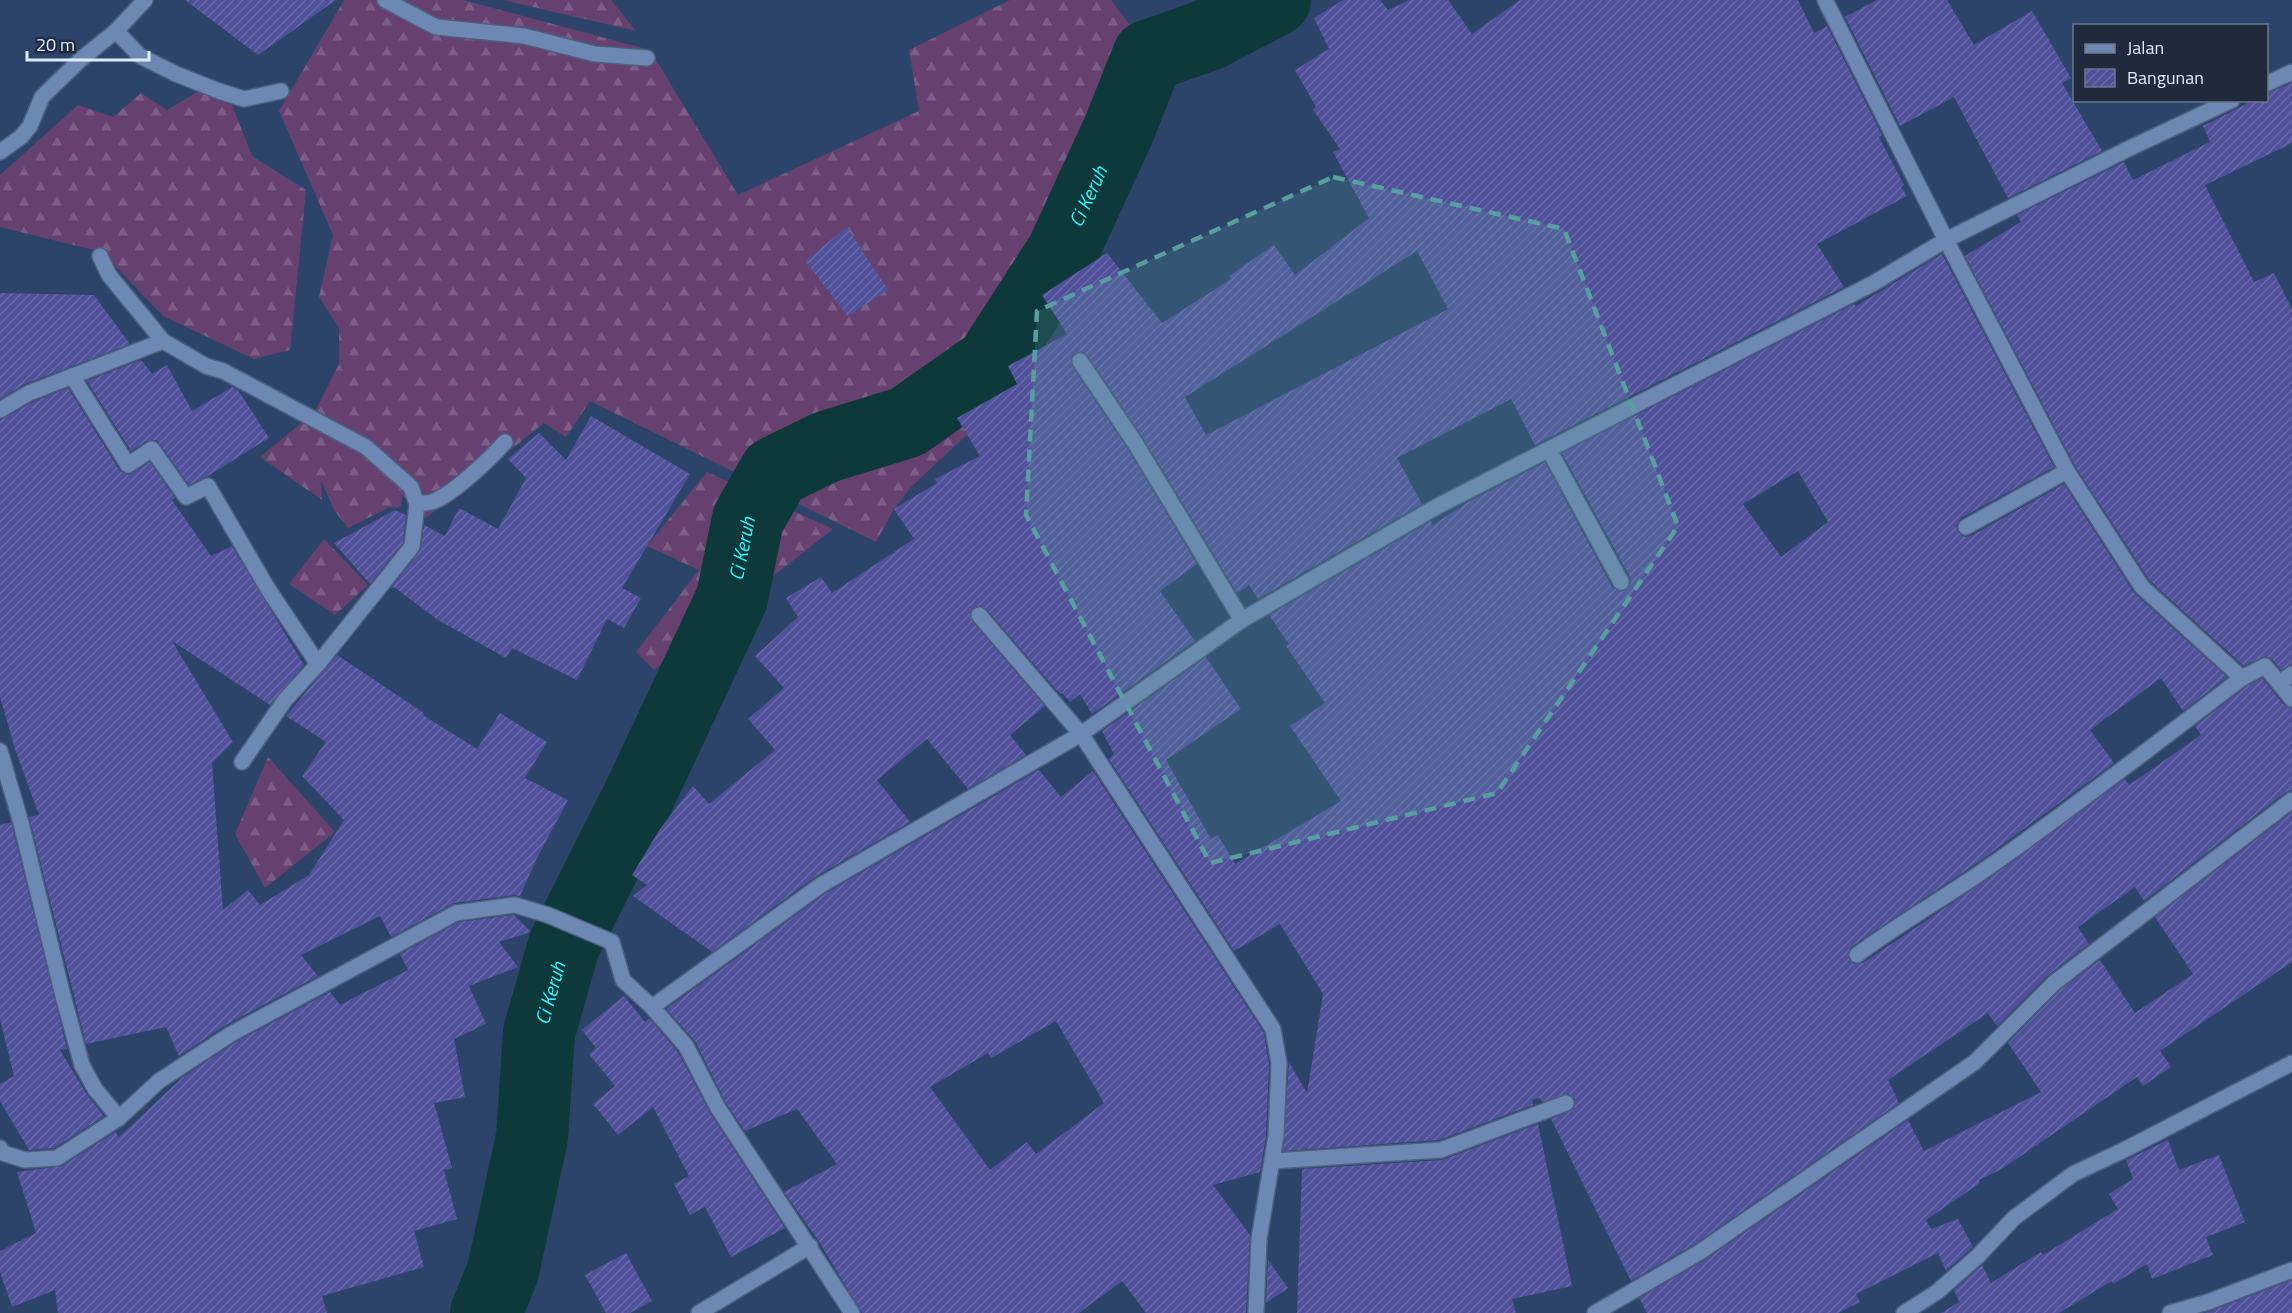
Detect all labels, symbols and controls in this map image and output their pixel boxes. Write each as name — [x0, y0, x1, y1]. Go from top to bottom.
scale bar — [27, 24, 148, 62]
legend — [2073, 24, 2268, 102]
text: 20 m — [36, 31, 75, 58]
text: Jalan — [2127, 34, 2164, 61]
text: Bangunan — [2127, 64, 2204, 91]
water label: Ci Keruh — [1060, 160, 1115, 232]
water label: Ci Keruh — [720, 513, 763, 583]
water label: Ci Keruh — [526, 957, 574, 1028]

